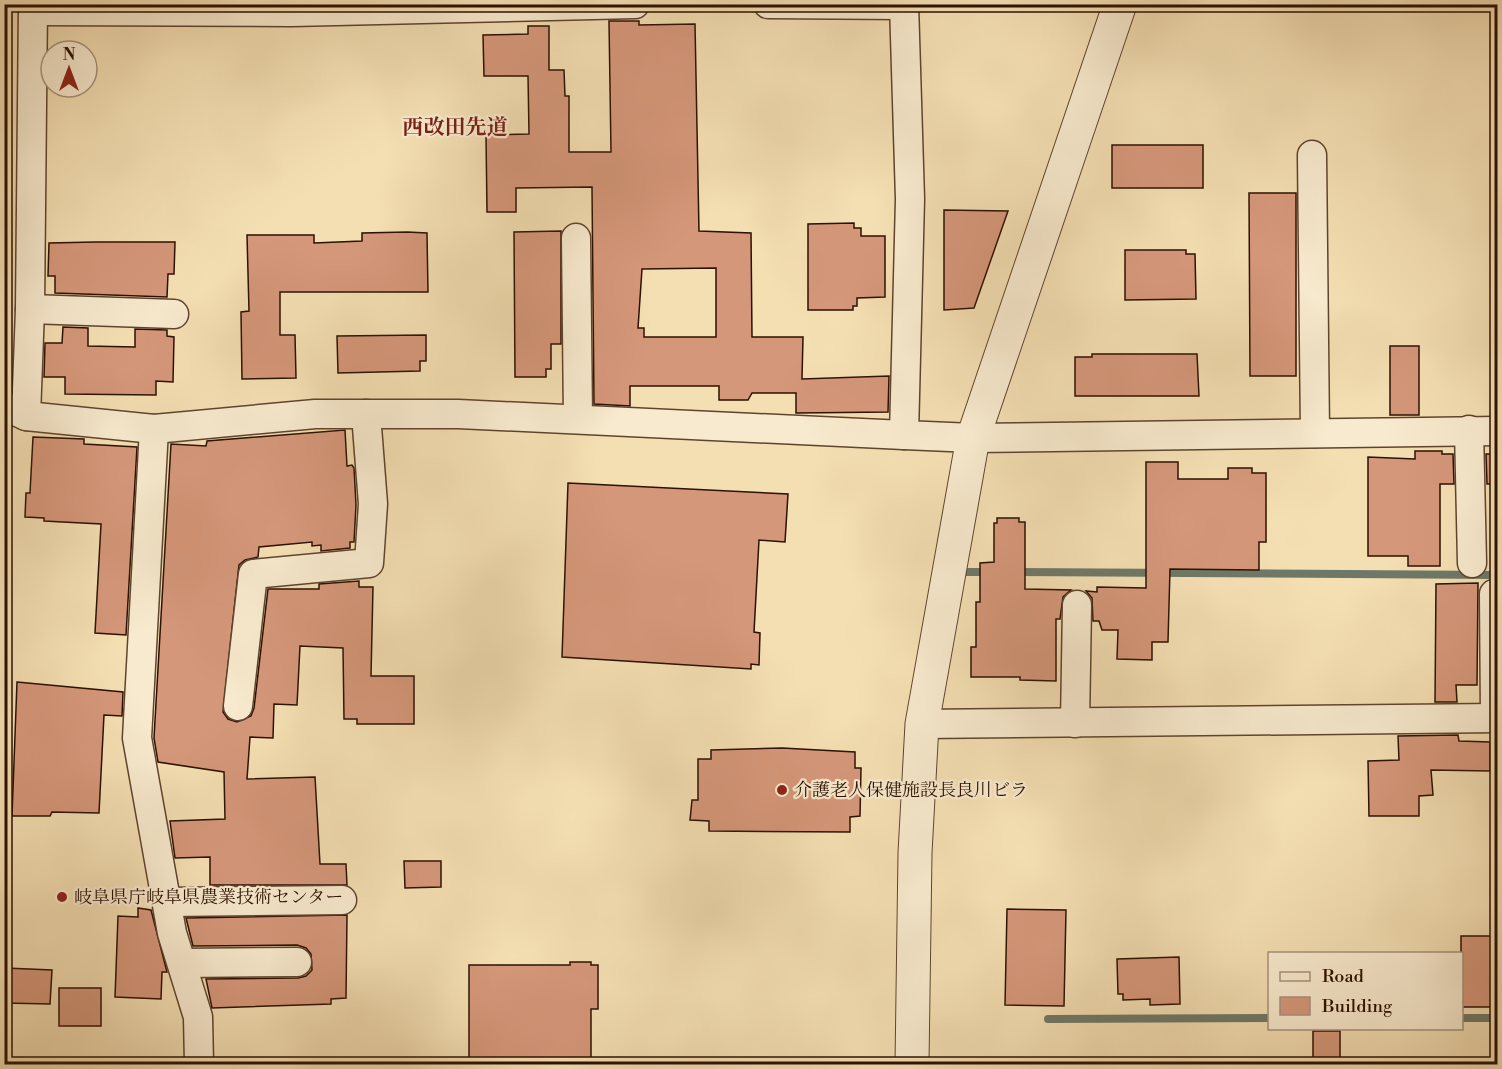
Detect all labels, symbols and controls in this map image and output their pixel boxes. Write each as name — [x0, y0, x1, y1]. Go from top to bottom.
north arrow — [39, 39, 99, 99]
text: N — [63, 45, 76, 65]
district label: 西改田先道 — [403, 115, 508, 141]
place label: 介護老人保健施設長良川ビラ — [794, 779, 1028, 802]
marker: 介護老人保健施設長良川ビラ — [775, 783, 789, 797]
place label: 岐阜県庁岐阜県農業技術センター — [74, 886, 343, 909]
marker: 岐阜県庁岐阜県農業技術センター — [55, 890, 69, 904]
legend — [1268, 952, 1463, 1030]
text: Road — [1322, 965, 1365, 988]
text: Building — [1321, 995, 1393, 1018]

